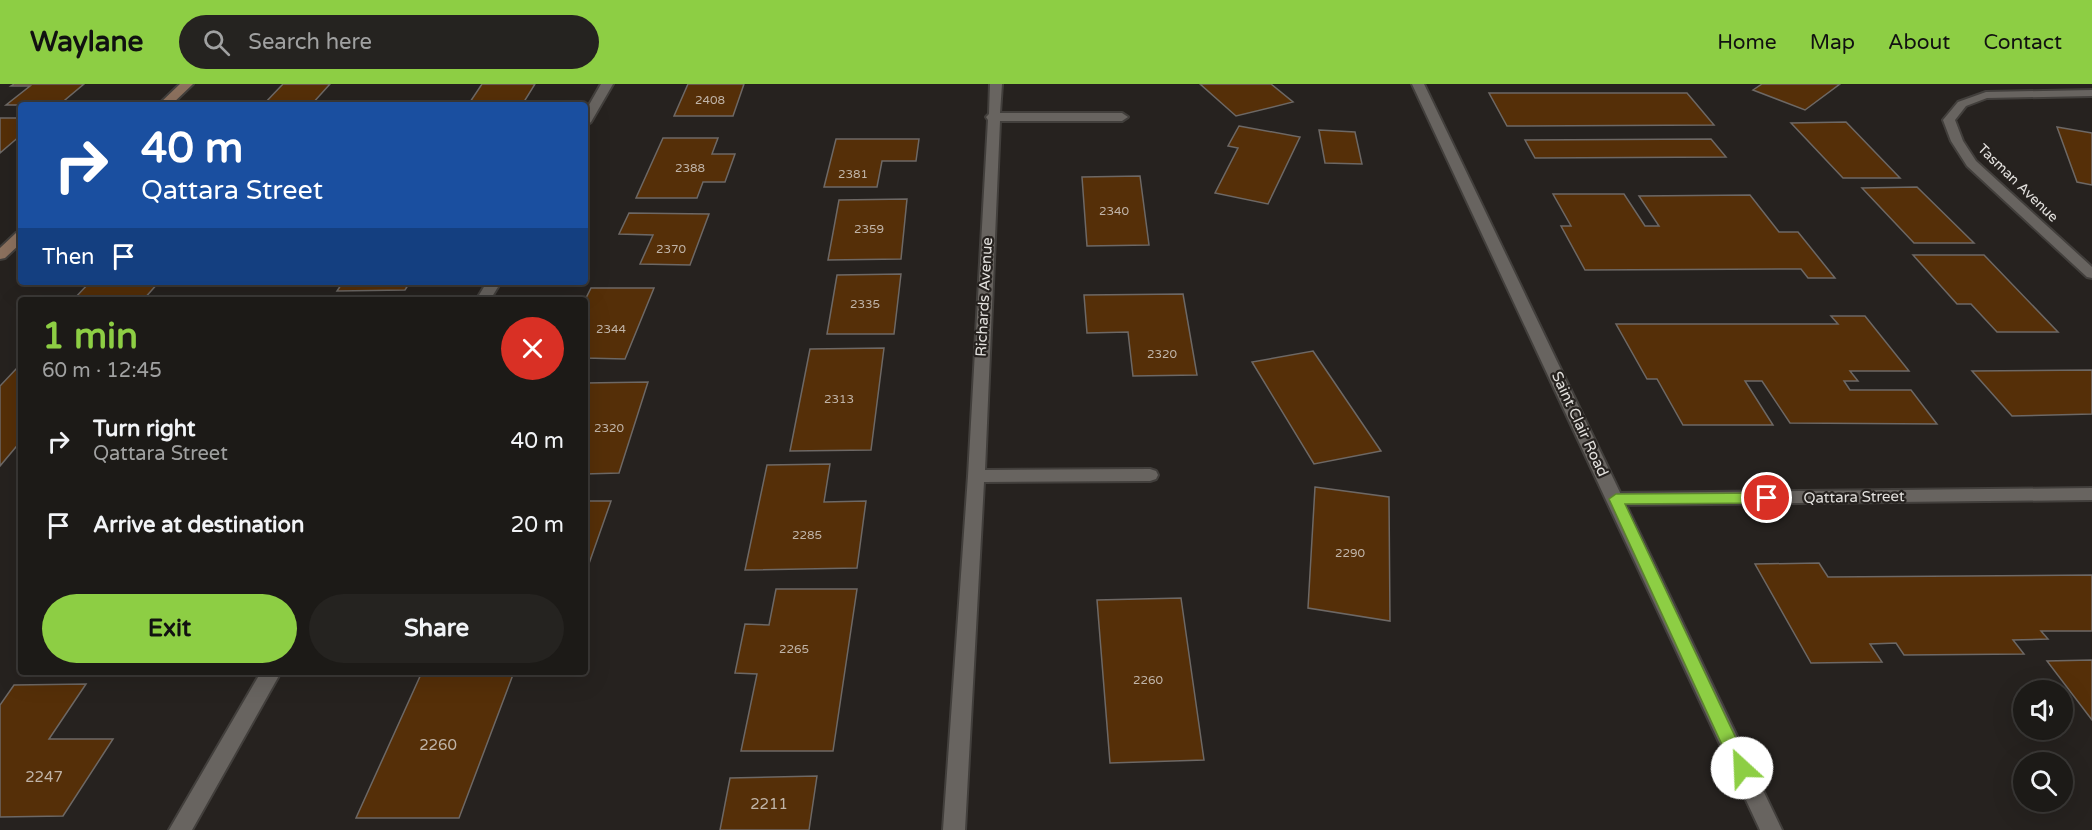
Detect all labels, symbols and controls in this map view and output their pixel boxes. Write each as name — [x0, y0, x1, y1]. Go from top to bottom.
search box — [179, 15, 599, 69]
text: Waylane — [30, 25, 143, 59]
icon: search — [200, 26, 233, 59]
text: Search here — [248, 29, 372, 55]
text: Home — [1717, 30, 1777, 55]
text: Map — [1810, 30, 1855, 55]
text: About — [1888, 30, 1950, 55]
text: Contact — [1983, 30, 2062, 55]
house number: 2408 — [695, 93, 725, 107]
text: 40 m — [141, 123, 243, 174]
icon: right — [42, 126, 120, 204]
street label: Tasman Avenue — [1974, 140, 2062, 226]
house number: 2388 — [675, 161, 705, 175]
house number: 2381 — [838, 167, 868, 181]
text: Qattara Street — [141, 174, 323, 207]
house number: 2340 — [1099, 204, 1130, 218]
house number: 2359 — [854, 222, 884, 236]
street label: Richards Avenue — [972, 237, 996, 357]
icon: arrive — [107, 240, 140, 273]
house number: 2370 — [656, 242, 687, 256]
text: Then — [42, 244, 95, 270]
house number: 2335 — [850, 297, 880, 311]
text: 1 min — [42, 315, 138, 358]
button: close — [501, 317, 564, 380]
house number: 2344 — [596, 322, 627, 336]
house number: 2320 — [1147, 347, 1178, 361]
text: 60 m · 12:45 — [42, 359, 162, 383]
street label: Saint Clair Road — [1548, 369, 1612, 479]
house number: 2313 — [824, 392, 854, 406]
text: Turn right — [93, 416, 195, 442]
house number: 2320 — [594, 421, 625, 435]
icon: right — [42, 425, 75, 458]
text: 40 m — [510, 428, 564, 454]
text: Qattara Street — [93, 442, 228, 466]
pin — [1741, 472, 1792, 523]
icon: arrive — [1750, 481, 1783, 514]
street label: Qattara Street — [1803, 487, 1905, 507]
icon: arrive — [42, 509, 75, 542]
text: Arrive at destination — [93, 512, 304, 538]
text: 20 m — [510, 512, 564, 538]
house number: 2285 — [792, 528, 822, 542]
house number: 2290 — [1335, 546, 1366, 560]
button: Exit — [42, 594, 297, 663]
button: Share — [309, 594, 564, 663]
house number: 2265 — [779, 642, 809, 656]
house number: 2260 — [1133, 673, 1164, 687]
map controls — [2013, 680, 2073, 812]
button: sound — [2013, 680, 2073, 740]
house number: 2260 — [419, 736, 457, 754]
position arrow — [1710, 736, 1774, 800]
button: search — [2013, 752, 2073, 812]
house number: 2247 — [25, 768, 63, 786]
house number: 2211 — [750, 795, 788, 813]

